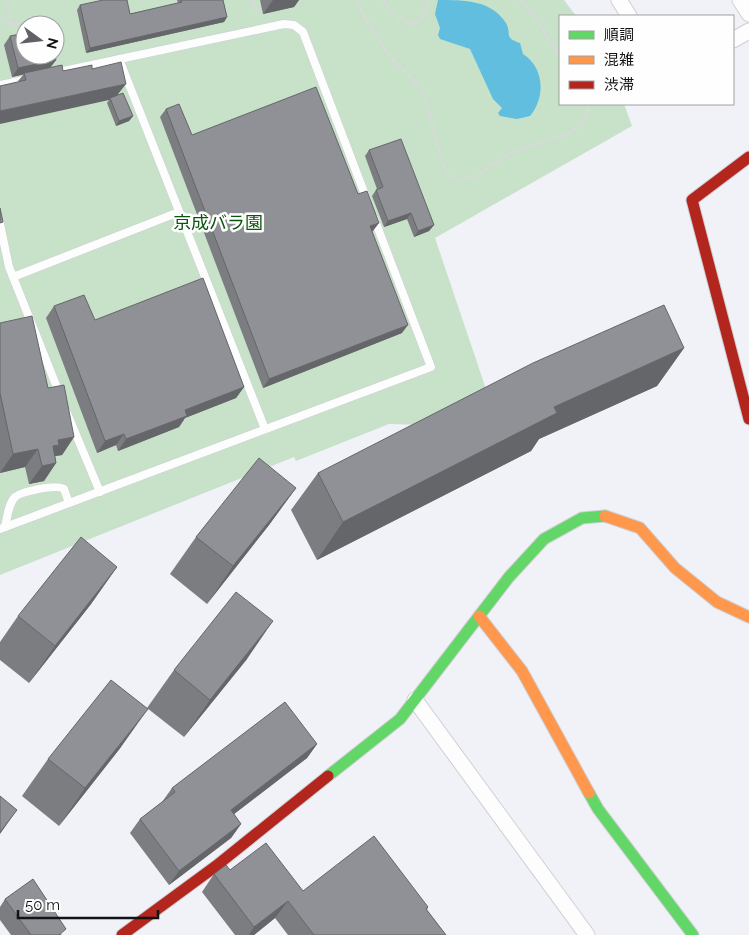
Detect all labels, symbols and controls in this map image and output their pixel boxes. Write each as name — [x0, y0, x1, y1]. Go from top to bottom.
north arrow — [15, 15, 65, 65]
legend — [559, 15, 734, 105]
text: 順調 — [604, 26, 634, 44]
text: N — [43, 36, 62, 51]
text: 混雑 — [604, 51, 634, 69]
text: 渋滞 — [604, 76, 634, 94]
park label: 京成バラ園 — [173, 212, 263, 233]
scale bar — [18, 888, 158, 920]
text: 50 m — [25, 896, 60, 914]

